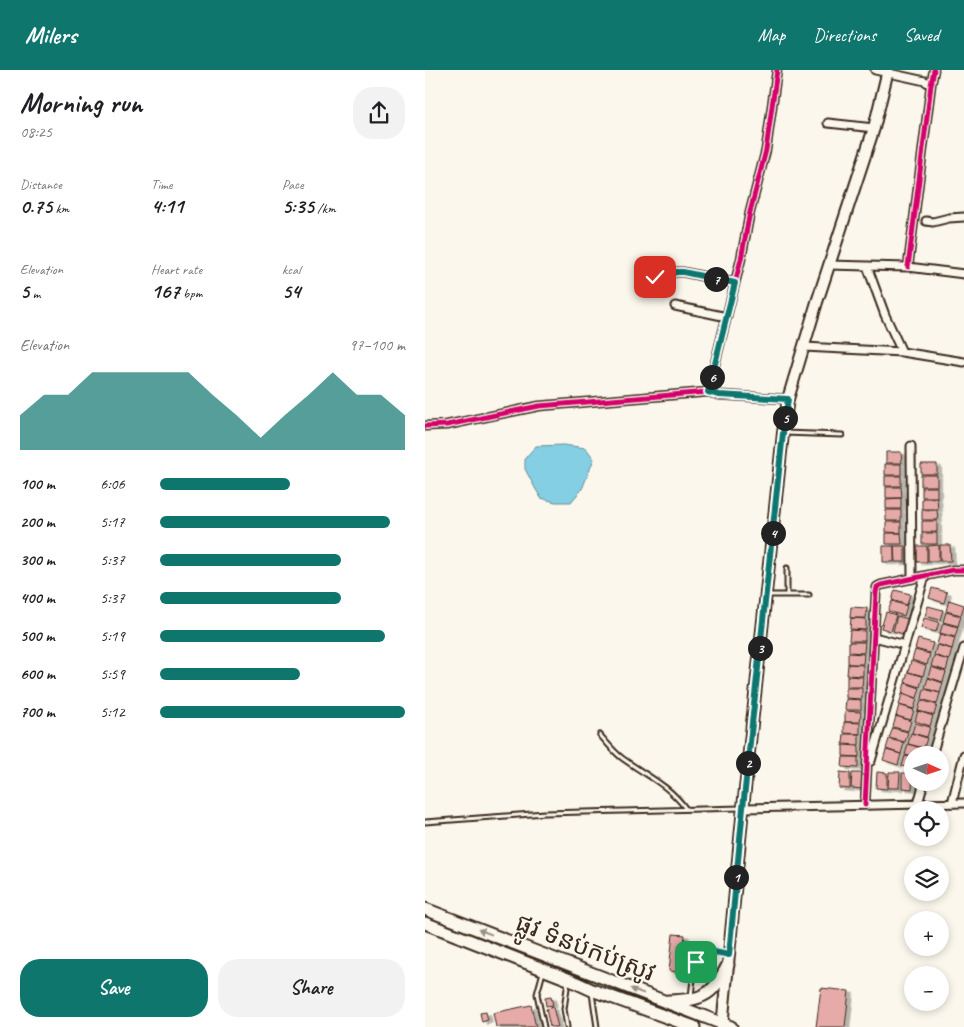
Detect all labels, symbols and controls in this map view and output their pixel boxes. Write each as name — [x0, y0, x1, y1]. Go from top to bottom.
text: Milers — [25, 20, 77, 50]
text: Map — [758, 24, 785, 46]
text: Directions — [813, 24, 876, 46]
text: Saved — [904, 24, 939, 46]
text: Morning run — [20, 85, 142, 120]
button: share — [353, 87, 405, 139]
text: 08:25 — [20, 122, 52, 142]
text: Distance — [20, 176, 62, 193]
text: Time — [151, 176, 172, 193]
text: Pace — [282, 176, 304, 193]
text: 0.75 — [20, 193, 52, 219]
text: 4:11 — [151, 193, 184, 219]
text: 5:35 — [282, 193, 314, 219]
text: km — [52, 200, 69, 217]
text: /km — [314, 200, 336, 217]
pin — [634, 256, 676, 298]
text: Elevation — [20, 261, 63, 278]
text: Heart rate — [151, 261, 202, 278]
text: kcal — [282, 261, 301, 278]
icon: check — [641, 263, 669, 291]
pin: 7 — [703, 266, 729, 292]
text: 7 — [713, 271, 720, 288]
text: 5 — [20, 278, 29, 304]
text: 167 — [151, 278, 180, 304]
text: 54 — [282, 278, 301, 304]
text: m — [29, 285, 40, 302]
text: bpm — [180, 285, 202, 302]
text: Elevation — [20, 335, 69, 355]
text: 97–100 m — [349, 335, 405, 355]
pin: 6 — [699, 364, 725, 390]
text: 6 — [709, 369, 716, 386]
pin: 5 — [773, 406, 797, 430]
text: 5 — [782, 410, 789, 427]
text: 100 m — [20, 474, 55, 494]
text: 6:06 — [100, 474, 125, 494]
text: 200 m — [20, 512, 55, 532]
text: 5:17 — [100, 512, 125, 532]
pin: 4 — [761, 520, 785, 546]
text: 4 — [770, 525, 777, 542]
text: 300 m — [20, 550, 55, 570]
text: 5:37 — [100, 550, 125, 570]
text: 400 m — [20, 588, 55, 608]
text: 5:37 — [100, 588, 125, 608]
text: 500 m — [20, 626, 54, 646]
text: 5:19 — [100, 626, 125, 646]
pin: 3 — [747, 636, 773, 660]
text: 3 — [757, 640, 764, 657]
text: 600 m — [20, 664, 55, 684]
text: 5:59 — [100, 664, 125, 684]
text: 700 m — [20, 702, 55, 722]
text: 5:12 — [100, 702, 125, 722]
north arrow — [904, 746, 949, 791]
map controls — [904, 746, 949, 1011]
pin: 2 — [735, 750, 761, 776]
text: 2 — [745, 755, 752, 772]
button: locate — [904, 801, 949, 846]
button: layers — [904, 856, 949, 901]
pin: 1 — [723, 864, 749, 890]
text: 1 — [733, 869, 740, 886]
street label: ផ្លូវ ទំនប់កប់ស្រូវ — [509, 907, 660, 995]
button: + — [904, 911, 949, 956]
one-way arrow — [477, 928, 492, 936]
pin — [675, 941, 717, 983]
icon: arrive — [682, 948, 710, 976]
button: Save — [20, 959, 208, 1017]
button: Share — [218, 959, 405, 1017]
button: − — [904, 966, 949, 1011]
one-way arrow — [629, 987, 644, 994]

